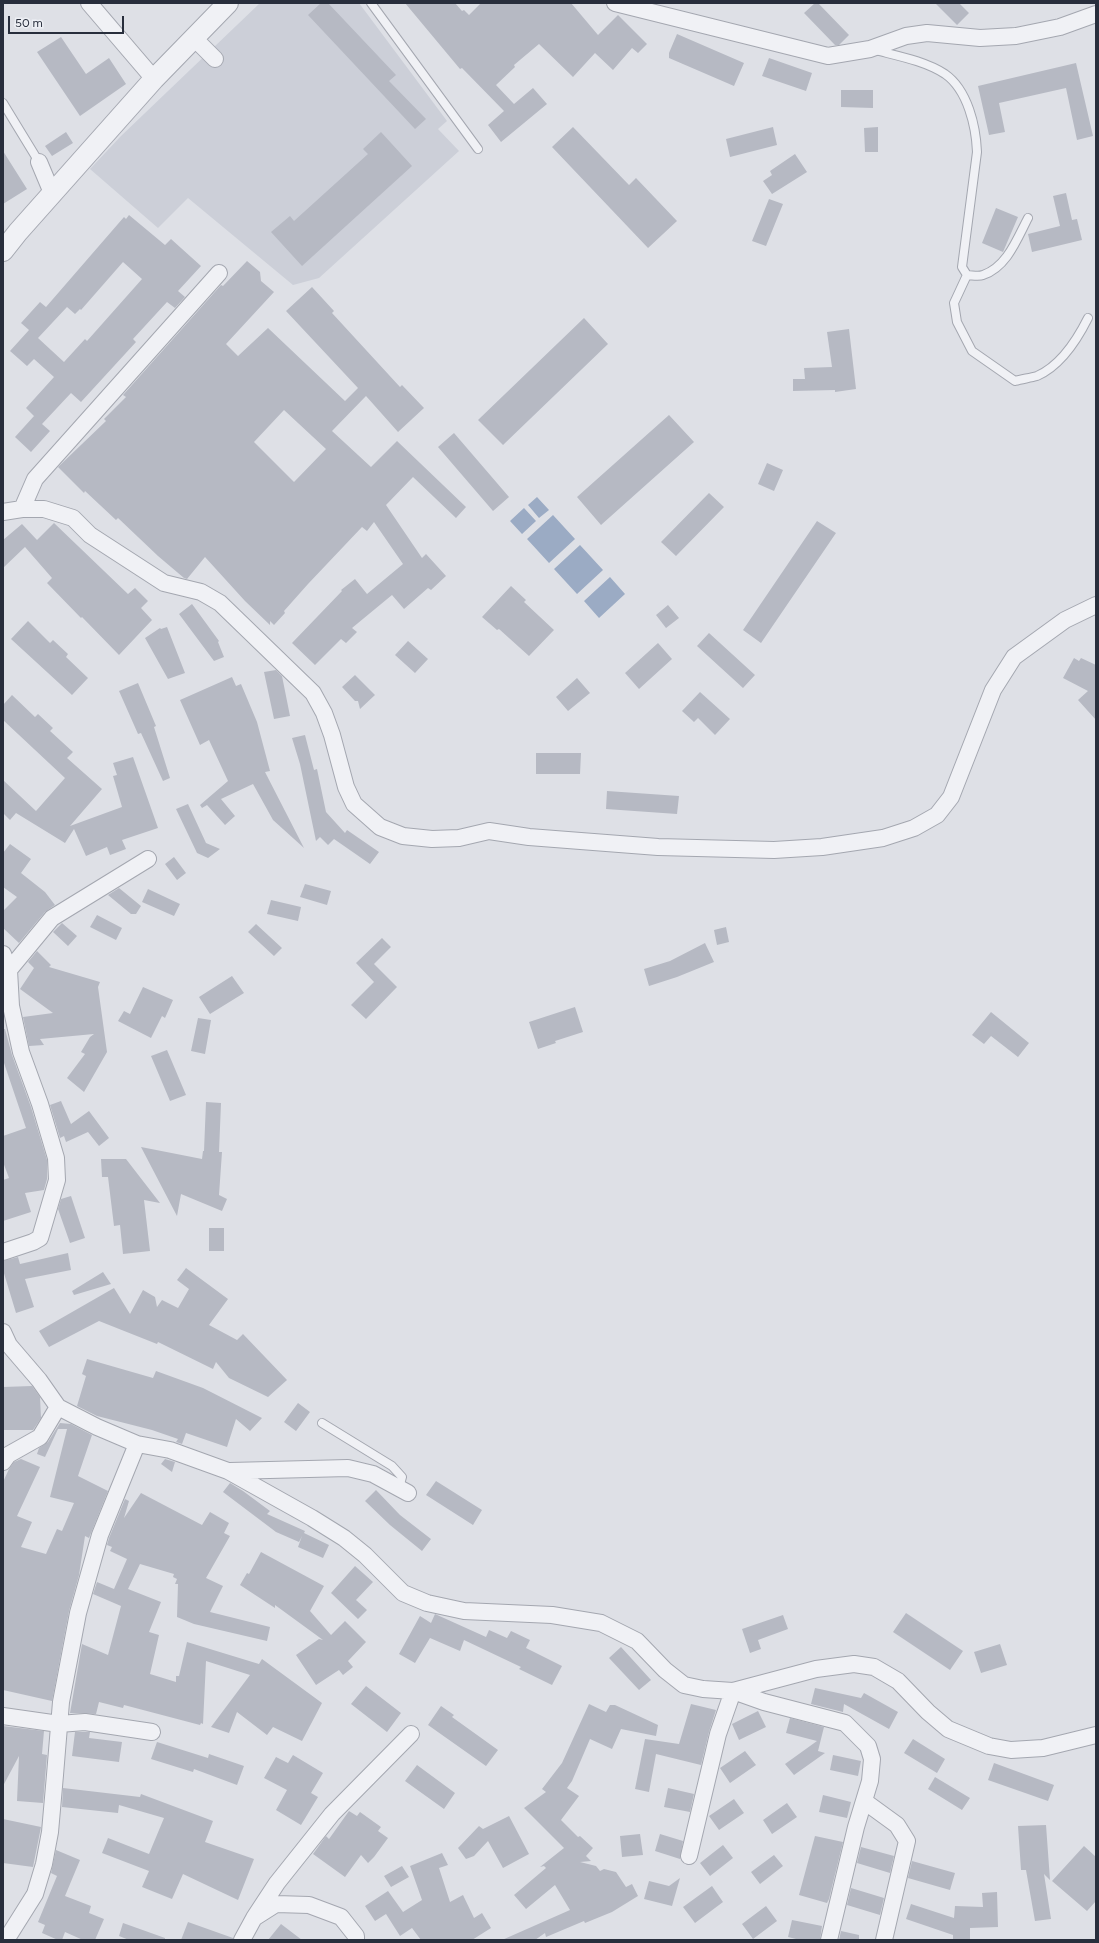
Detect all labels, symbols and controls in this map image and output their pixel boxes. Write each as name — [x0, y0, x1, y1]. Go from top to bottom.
scale bar — [10, 8, 126, 34]
text: 50 m — [15, 16, 43, 30]

